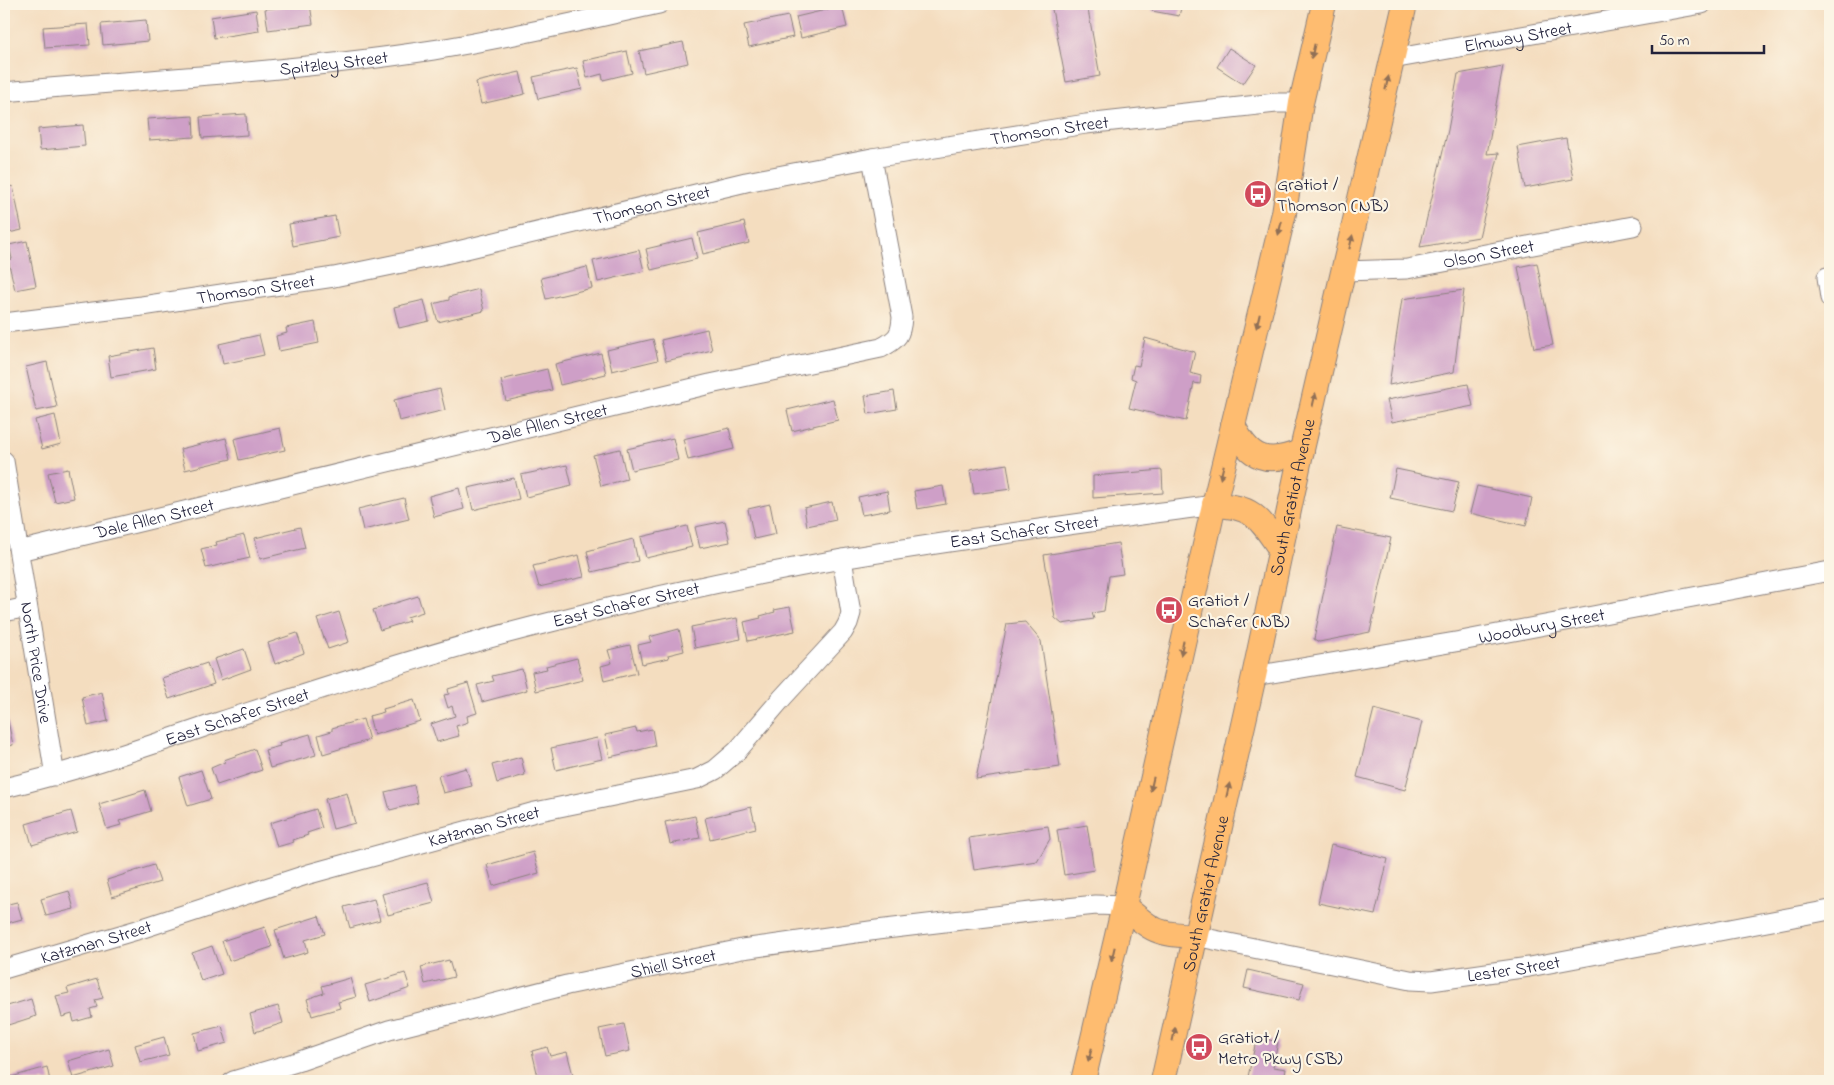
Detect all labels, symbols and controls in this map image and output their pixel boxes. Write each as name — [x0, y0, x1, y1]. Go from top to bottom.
street label: Elmway Street — [1462, 16, 1575, 61]
scale bar — [1652, 22, 1764, 54]
text: 50 m — [1659, 30, 1690, 52]
one-way arrow — [1309, 44, 1317, 59]
street label: Spitzley Street — [278, 46, 390, 84]
one-way arrow — [1383, 76, 1391, 91]
street label: Thomson Street — [989, 111, 1110, 154]
place label: Gratiot / Thomson (NB) — [1277, 173, 1388, 220]
bus stop icon: Gratiot / Thomson (NB) — [1243, 179, 1273, 209]
street label: Thomson Street — [591, 180, 713, 233]
one-way arrow — [1276, 221, 1284, 236]
one-way arrow — [1347, 234, 1355, 249]
street label: Olson Street — [1441, 234, 1537, 277]
street label: Thomson Street — [195, 269, 317, 313]
one-way arrow — [1254, 314, 1262, 329]
one-way arrow — [1310, 392, 1318, 407]
street label: Dale Allen Street — [485, 398, 611, 452]
street label: South Gratiot Avenue — [1264, 416, 1324, 578]
one-way arrow — [1218, 465, 1226, 480]
street label: Dale Allen Street — [91, 493, 217, 548]
street label: East Schafer Street — [948, 510, 1101, 557]
street label: East Schafer Street — [550, 576, 702, 636]
place label: Gratiot / Schafer (NB) — [1188, 589, 1289, 636]
bus stop icon: Gratiot / Schafer (NB) — [1154, 595, 1184, 625]
street label: North Price Drive — [12, 600, 57, 726]
street label: Woodbury Street — [1477, 603, 1607, 652]
one-way arrow — [1178, 640, 1186, 655]
street label: East Schafer Street — [162, 682, 313, 754]
one-way arrow — [1148, 776, 1156, 791]
one-way arrow — [1224, 782, 1232, 797]
street label: Katzman Street — [426, 800, 542, 856]
street label: South Gratiot Avenue — [1177, 812, 1237, 975]
street label: Katzman Street — [38, 915, 156, 973]
street label: Shiell Street — [628, 944, 719, 987]
one-way arrow — [1109, 946, 1117, 961]
street label: Lester Street — [1466, 950, 1563, 991]
one-way arrow — [1170, 1025, 1178, 1041]
place label: Gratiot / Metro Pkwy (SB) — [1218, 1026, 1343, 1073]
bus stop icon: Gratiot / Metro Pkwy (SB) — [1184, 1032, 1214, 1062]
one-way arrow — [1086, 1047, 1094, 1062]

